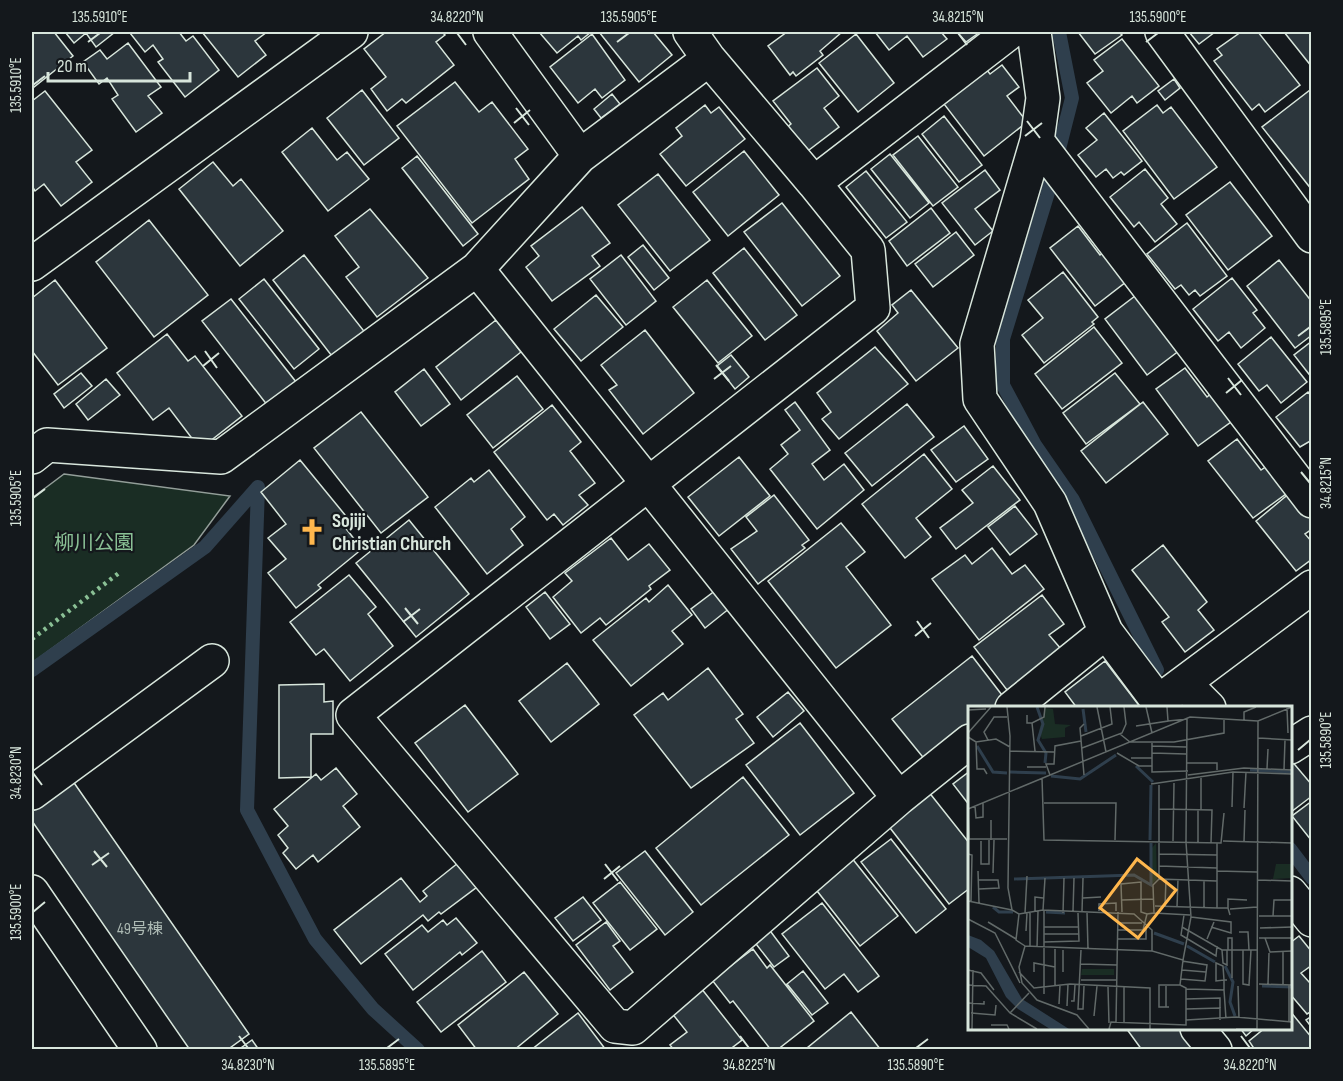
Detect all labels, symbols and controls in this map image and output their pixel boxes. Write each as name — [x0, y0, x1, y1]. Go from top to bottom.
text: 135.5910°E — [72, 8, 128, 27]
text: 34.8220°N — [430, 8, 484, 27]
text: 135.5905°E — [601, 8, 657, 27]
text: 34.8215°N — [932, 8, 984, 27]
text: 135.5900°E — [1130, 8, 1186, 27]
scale bar — [48, 45, 190, 83]
text: 20 m — [57, 56, 87, 77]
text: 135.5910°E — [7, 57, 26, 113]
text: 135.5895°E — [1317, 299, 1336, 355]
text: 34.8215°N — [1317, 457, 1336, 509]
text: 135.5905°E — [7, 470, 26, 526]
place label: Sojiji Christian Church — [332, 509, 451, 556]
church icon: Sojiji Christian Church — [297, 517, 327, 547]
park label: 柳川公園 — [54, 531, 134, 555]
inset map — [968, 706, 1292, 1030]
text: 135.5890°E — [1317, 712, 1336, 768]
text: 34.8230°N — [7, 746, 26, 800]
text: 135.5900°E — [7, 884, 26, 940]
house number: 49号棟 — [117, 920, 163, 939]
text: 34.8230°N — [221, 1056, 275, 1075]
text: 135.5895°E — [359, 1056, 415, 1075]
text: 34.8225°N — [723, 1056, 775, 1075]
text: 135.5890°E — [888, 1056, 944, 1075]
text: 34.8220°N — [1223, 1056, 1277, 1075]

